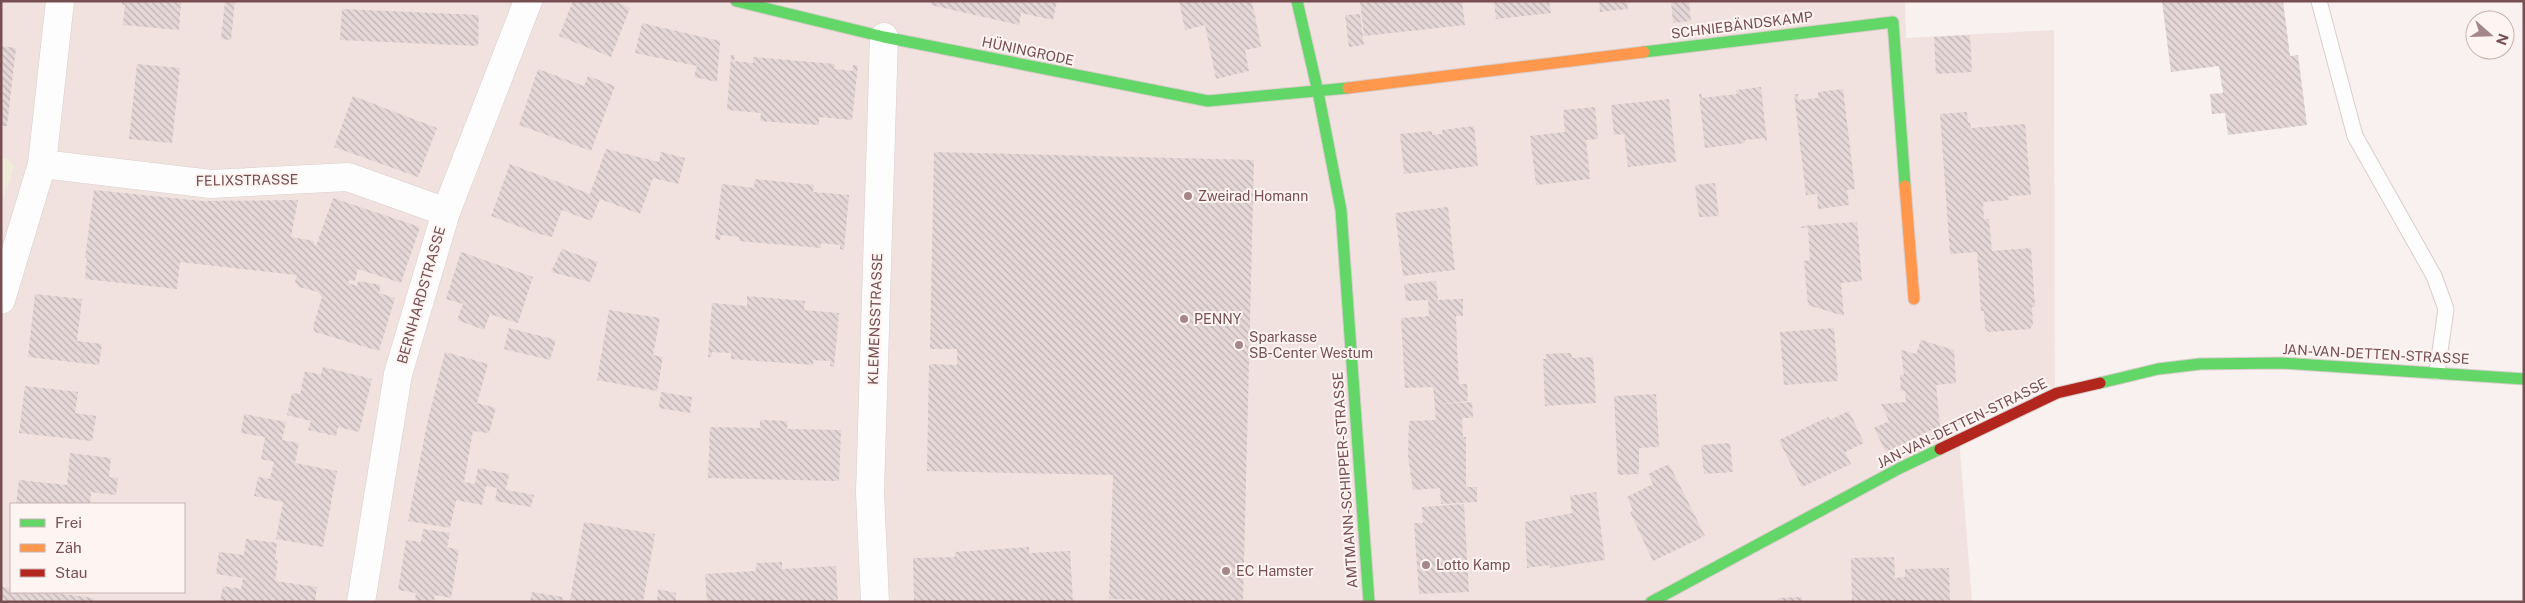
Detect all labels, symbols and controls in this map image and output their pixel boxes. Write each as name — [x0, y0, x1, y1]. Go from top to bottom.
street label: SCHNIEBÄNDSKAMP — [1670, 6, 1814, 42]
north arrow — [2465, 10, 2515, 60]
street label: HÜNINGRODE — [980, 31, 1076, 69]
text: N — [2493, 32, 2512, 47]
street label: FELIXSTRASSE — [195, 171, 299, 189]
place label: Zweirad Homann — [1198, 188, 1308, 204]
marker: Zweirad Homann — [1182, 190, 1194, 202]
street label: BERNHARDSTRASSE — [394, 224, 448, 366]
street label: KLEMENSSTRASSE — [865, 253, 885, 385]
place label: PENNY — [1194, 311, 1242, 327]
marker: PENNY — [1178, 313, 1190, 325]
place label: Sparkasse SB-Center Westum — [1249, 329, 1373, 361]
marker: Sparkasse SB-Center Westum — [1233, 339, 1245, 351]
street label: JAN-VAN-DETTEN-STRASSE — [2282, 341, 2470, 367]
street label: AMTMANN-SCHIPPER-STRASSE — [1329, 371, 1361, 589]
street label: JAN-VAN-DETTEN-STRASSE — [1874, 375, 2050, 471]
legend — [10, 503, 185, 593]
text: Frei — [55, 514, 82, 531]
text: Zäh — [55, 539, 82, 556]
place label: Lotto Kamp — [1436, 557, 1510, 573]
marker: Lotto Kamp — [1420, 559, 1432, 571]
place label: EC Hamster — [1236, 563, 1314, 579]
text: Stau — [55, 564, 88, 581]
marker: EC Hamster — [1220, 565, 1232, 577]

